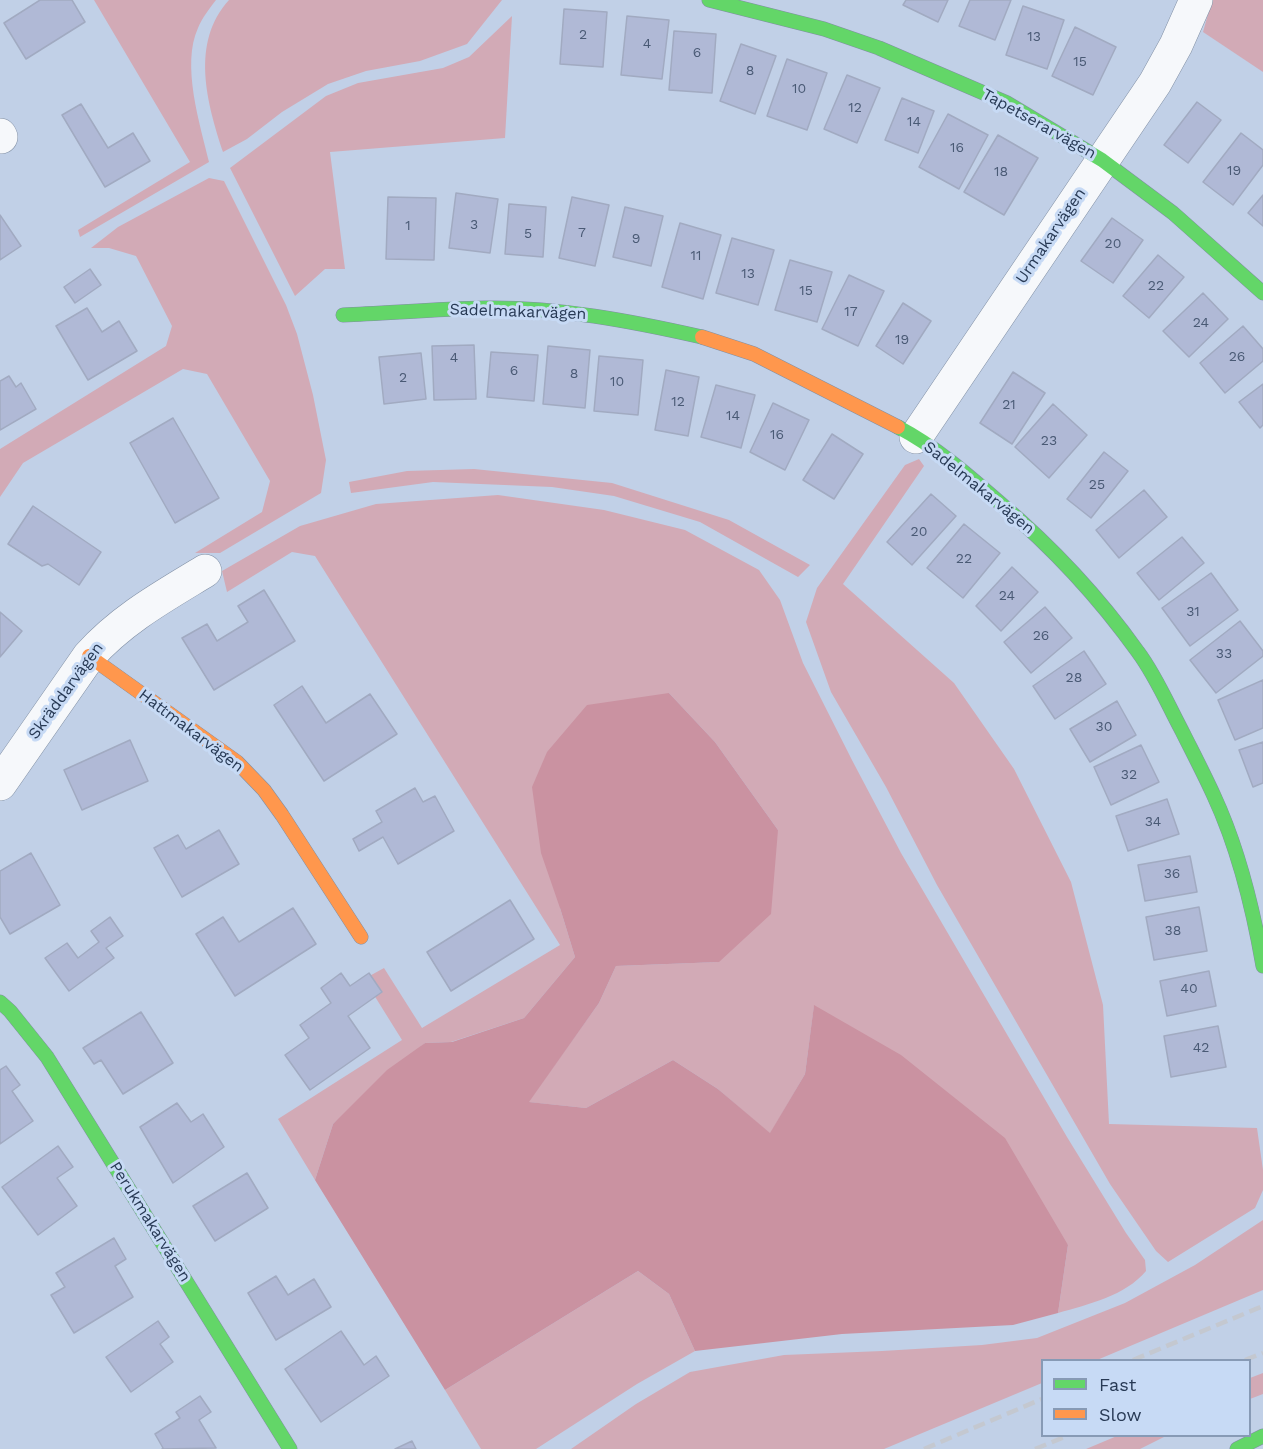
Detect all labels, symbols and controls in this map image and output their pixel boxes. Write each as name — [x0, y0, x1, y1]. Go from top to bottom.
house number: 2 — [579, 27, 587, 43]
house number: 13 — [1027, 29, 1041, 45]
house number: 4 — [643, 36, 651, 52]
house number: 6 — [693, 45, 701, 61]
house number: 15 — [1073, 54, 1087, 70]
house number: 8 — [746, 63, 754, 79]
house number: 10 — [792, 81, 806, 97]
street label: Tapetserarvägen — [979, 85, 1099, 163]
house number: 12 — [848, 100, 862, 116]
house number: 14 — [907, 114, 921, 130]
house number: 16 — [950, 140, 964, 156]
house number: 19 — [1227, 163, 1241, 179]
house number: 18 — [994, 164, 1008, 180]
street label: Urmakarvägen — [1012, 184, 1090, 288]
house number: 3 — [470, 217, 478, 233]
house number: 1 — [405, 218, 411, 234]
house number: 7 — [578, 225, 586, 241]
house number: 5 — [524, 226, 532, 242]
house number: 9 — [632, 231, 640, 247]
house number: 20 — [1105, 236, 1121, 252]
house number: 11 — [691, 248, 701, 264]
house number: 13 — [741, 266, 755, 282]
house number: 22 — [1148, 278, 1164, 294]
house number: 15 — [799, 283, 813, 299]
street label: Sadelmakarvägen — [449, 300, 587, 324]
house number: 17 — [844, 304, 858, 320]
house number: 24 — [1193, 315, 1209, 331]
house number: 19 — [895, 332, 909, 348]
house number: 26 — [1229, 349, 1245, 365]
house number: 4 — [450, 350, 458, 366]
house number: 6 — [510, 363, 518, 379]
house number: 8 — [570, 366, 578, 382]
house number: 2 — [399, 370, 407, 386]
house number: 10 — [610, 374, 624, 390]
house number: 12 — [671, 394, 685, 410]
house number: 21 — [1002, 397, 1016, 413]
house number: 14 — [726, 408, 740, 424]
house number: 16 — [770, 427, 784, 443]
house number: 23 — [1041, 433, 1057, 449]
street label: Sadelmakarvägen — [920, 437, 1038, 539]
house number: 25 — [1089, 477, 1105, 493]
house number: 20 — [911, 524, 927, 540]
house number: 22 — [956, 551, 972, 567]
house number: 24 — [999, 588, 1015, 604]
house number: 31 — [1186, 604, 1200, 620]
house number: 26 — [1033, 628, 1049, 644]
street label: Skräddarvägen — [24, 639, 108, 743]
house number: 33 — [1216, 646, 1232, 662]
house number: 28 — [1066, 670, 1082, 686]
street label: Hattmakarvägen — [135, 685, 247, 777]
house number: 30 — [1096, 719, 1112, 735]
house number: 32 — [1121, 767, 1137, 783]
house number: 34 — [1145, 814, 1161, 830]
house number: 36 — [1164, 866, 1180, 882]
house number: 38 — [1165, 923, 1181, 939]
house number: 40 — [1180, 981, 1198, 997]
house number: 42 — [1193, 1040, 1209, 1056]
street label: Perukmakarvägen — [105, 1158, 195, 1286]
legend — [1041, 1359, 1251, 1437]
text: Fast — [1099, 1374, 1136, 1395]
text: Slow — [1099, 1404, 1142, 1425]

